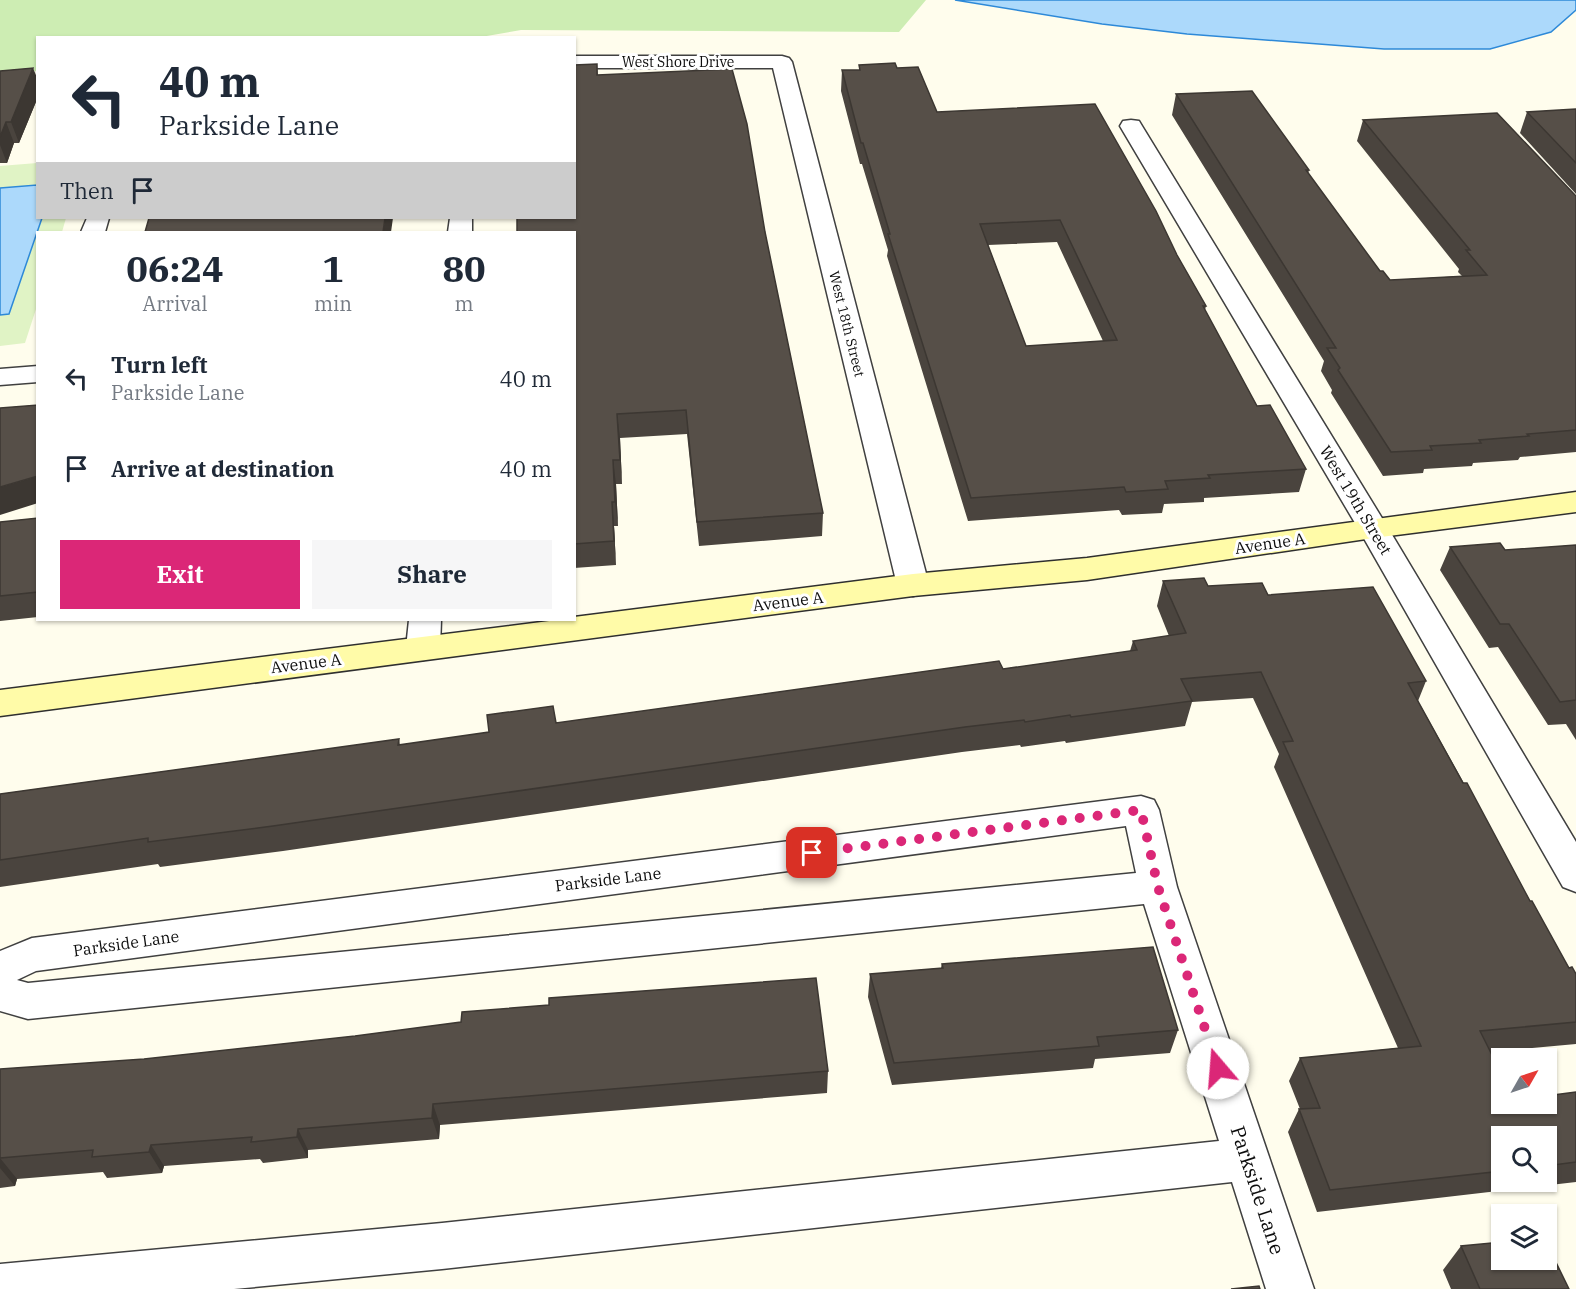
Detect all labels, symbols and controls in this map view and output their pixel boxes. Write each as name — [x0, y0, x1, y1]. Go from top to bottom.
street label: West Shore Drive — [622, 53, 734, 71]
text: 40 m — [159, 54, 260, 109]
icon: left — [60, 60, 138, 138]
text: Parkside Lane — [159, 107, 339, 142]
icon: arrive — [126, 174, 159, 207]
text: Then — [60, 176, 114, 205]
text: 06:24 — [126, 245, 224, 292]
text: 1 — [322, 245, 344, 292]
text: 80 — [442, 245, 486, 292]
street label: West 18th Street — [825, 269, 869, 379]
text: Arrival — [142, 290, 208, 317]
text: min — [314, 290, 352, 317]
text: m — [455, 290, 474, 317]
text: Turn left — [111, 350, 207, 379]
icon: left — [60, 362, 93, 395]
text: 40 m — [500, 364, 552, 393]
text: Parkside Lane — [111, 379, 245, 406]
street label: West 19th Street — [1316, 442, 1397, 559]
icon: arrive — [60, 452, 93, 485]
text: Arrive at destination — [111, 454, 334, 483]
text: 40 m — [500, 454, 552, 483]
street label: Avenue A — [1233, 528, 1307, 558]
button: Exit — [60, 540, 300, 609]
button: Share — [312, 540, 552, 609]
street label: Avenue A — [752, 587, 824, 615]
street label: Avenue A — [270, 649, 342, 677]
pin — [786, 827, 837, 878]
icon: arrive — [795, 836, 828, 869]
street label: Parkside Lane — [554, 863, 662, 895]
street label: Parkside Lane — [72, 926, 180, 960]
position arrow — [1186, 1036, 1250, 1100]
north arrow — [1491, 1048, 1557, 1114]
map controls — [1491, 1048, 1557, 1270]
street label: Parkside Lane — [1225, 1122, 1291, 1258]
button: search — [1491, 1126, 1557, 1192]
button: layers — [1491, 1204, 1557, 1270]

